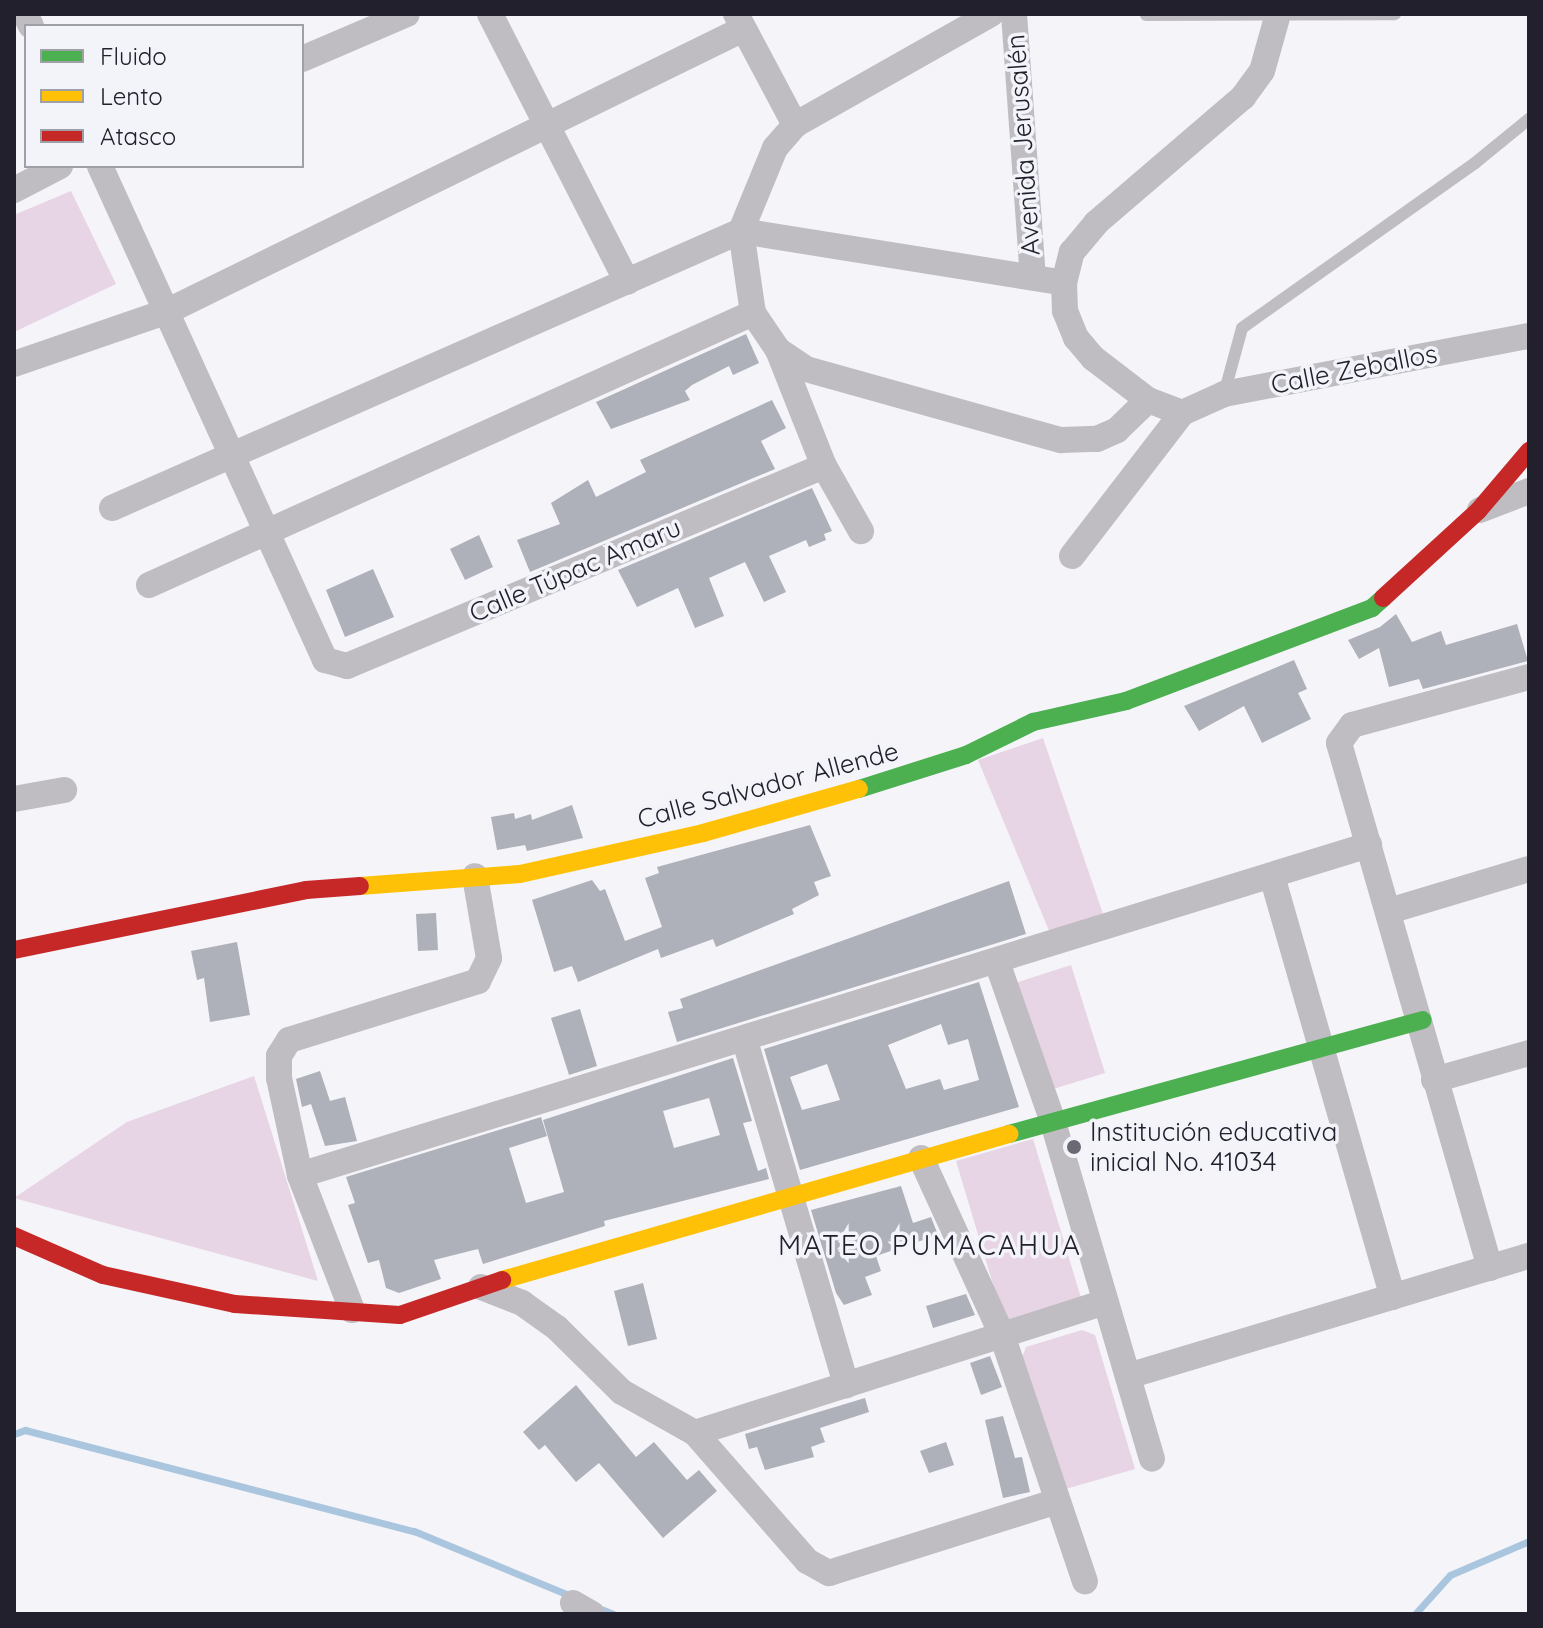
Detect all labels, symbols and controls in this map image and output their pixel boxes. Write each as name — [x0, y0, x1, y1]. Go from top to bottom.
legend — [24, 24, 304, 168]
street label: Avenida Jerusalén — [1000, 33, 1046, 257]
text: Fluido — [100, 41, 167, 71]
text: Lento — [100, 81, 163, 111]
text: Atasco — [100, 121, 176, 151]
street label: Calle Zeballos — [1268, 338, 1440, 400]
street label: Calle Túpac Amaru — [465, 511, 685, 629]
street label: Calle Salvador Allende — [634, 735, 902, 835]
place label: Institución educativa inicial No. 41034 — [1090, 1116, 1337, 1178]
marker: Institución educativa inicial No. 41034 — [1065, 1138, 1083, 1156]
district label: MATEO PUMACAHUA — [778, 1228, 1082, 1262]

